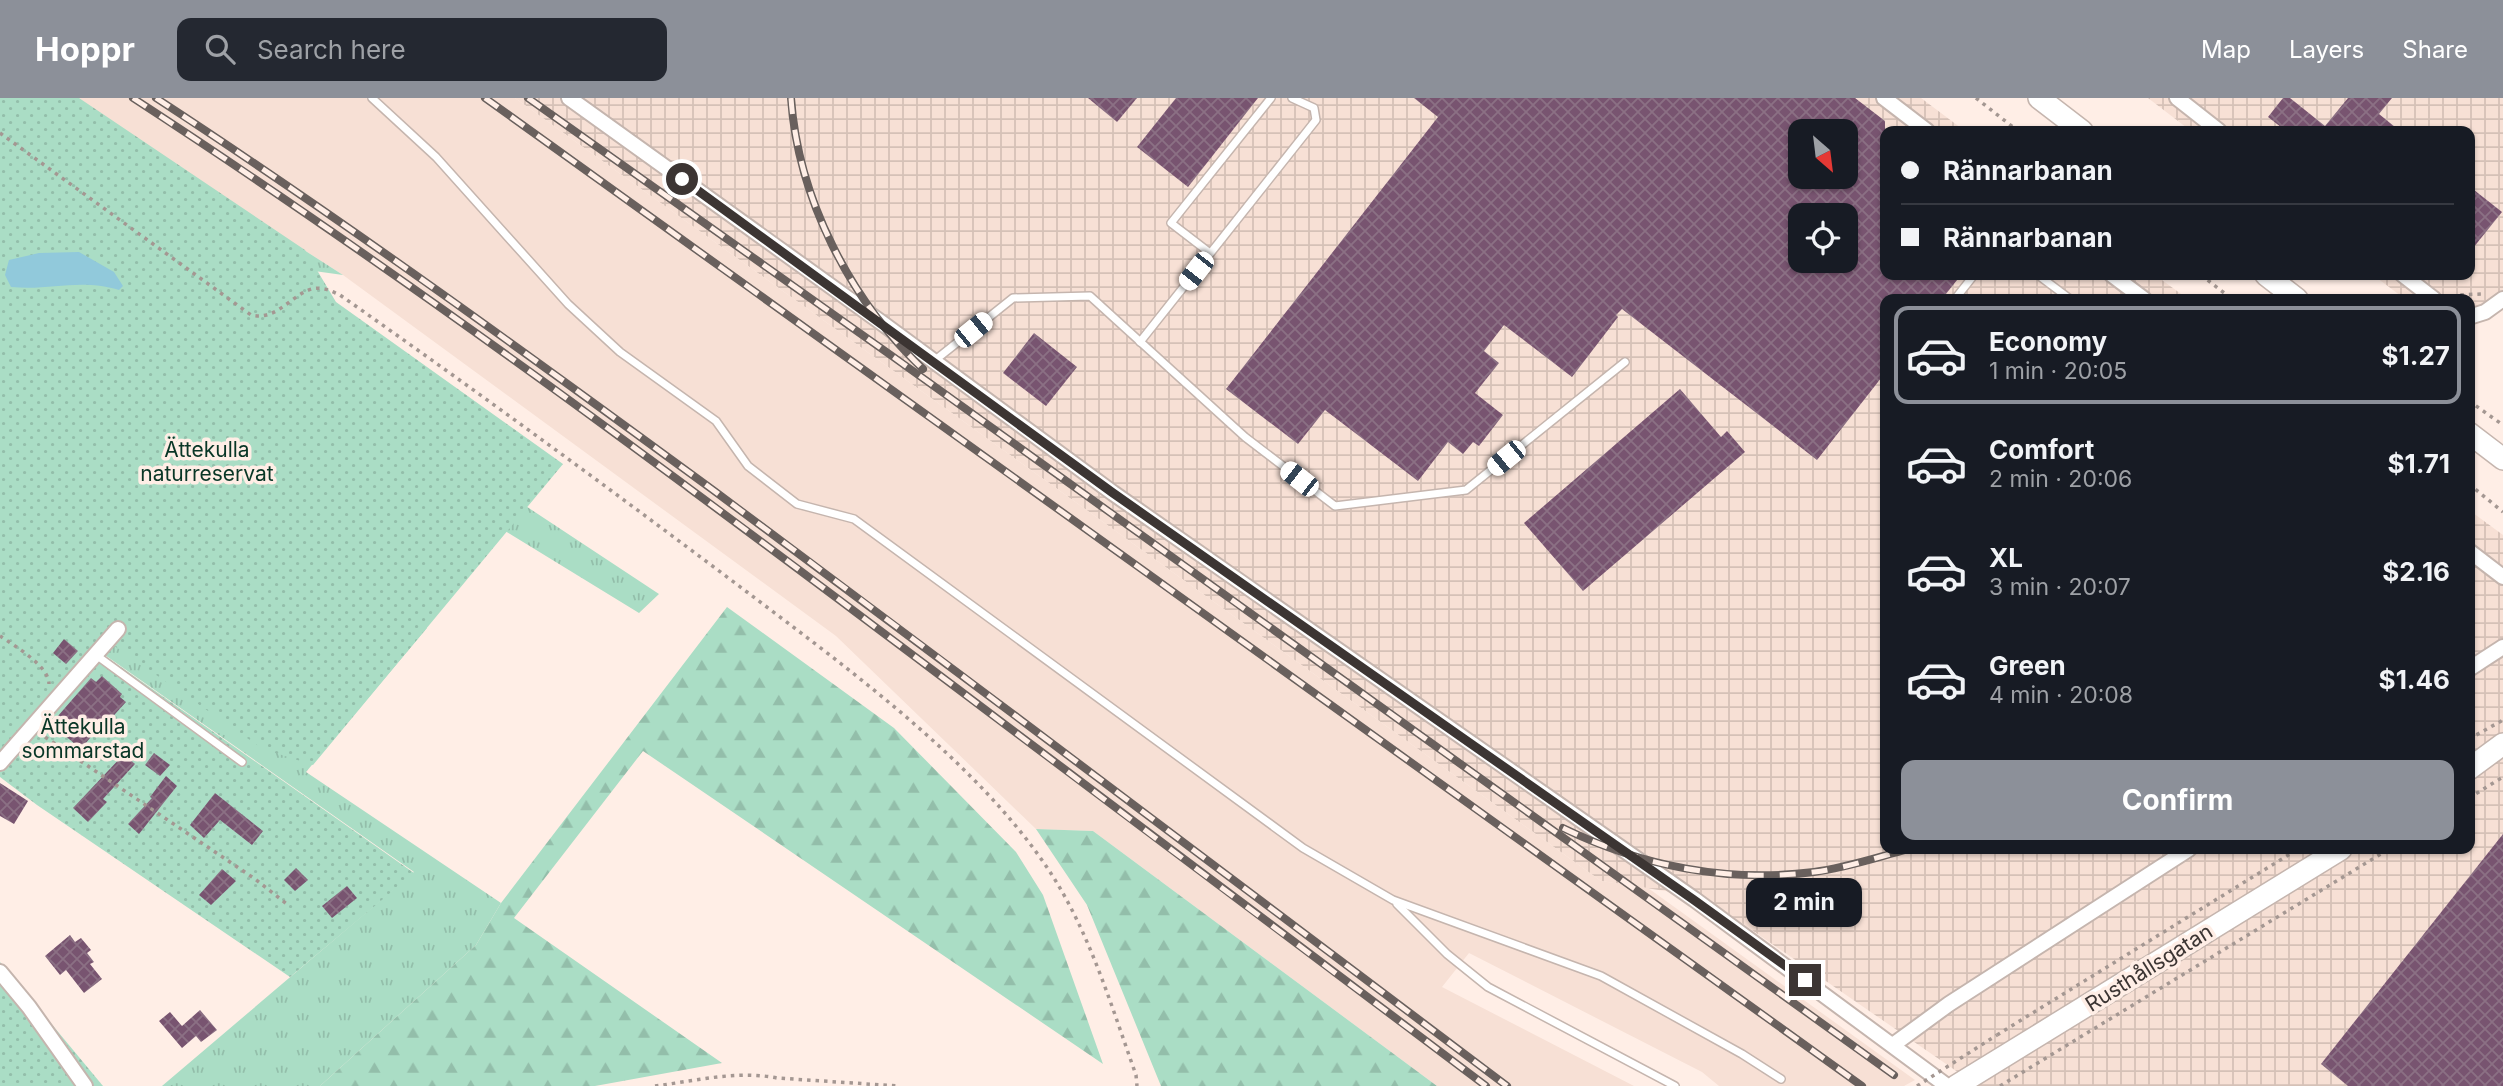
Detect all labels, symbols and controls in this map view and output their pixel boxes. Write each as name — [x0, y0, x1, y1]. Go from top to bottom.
search box — [177, 18, 667, 81]
text: Hoppr — [35, 29, 135, 69]
icon: search — [201, 30, 239, 68]
text: Search here — [257, 34, 406, 65]
text: Map — [2201, 35, 2251, 64]
text: Layers — [2289, 35, 2364, 64]
text: Share — [2402, 35, 2468, 64]
north arrow — [1788, 119, 1858, 189]
map controls — [1788, 119, 1858, 273]
text: Rännarbanan — [1943, 155, 2113, 186]
route start — [666, 163, 698, 195]
button: locate — [1788, 203, 1858, 273]
text: Rännarbanan — [1943, 222, 2113, 253]
car — [1175, 248, 1218, 294]
car — [951, 309, 996, 351]
icon: car — [1905, 324, 1968, 387]
text: Economy — [1989, 326, 2107, 357]
text: $1.27 — [2382, 340, 2450, 371]
text: 1 min · 20:05 — [1989, 357, 2127, 385]
icon: car — [1905, 432, 1968, 495]
text: Comfort — [1989, 434, 2094, 465]
park label: Ättekulla naturreservat — [140, 436, 274, 486]
car — [1484, 437, 1529, 479]
text: $1.71 — [2387, 448, 2450, 479]
car — [1276, 458, 1323, 500]
text: 2 min · 20:06 — [1989, 465, 2132, 493]
icon: car — [1905, 540, 1968, 603]
text: XL — [1989, 542, 2023, 573]
text: $2.16 — [2382, 556, 2450, 587]
text: 3 min · 20:07 — [1989, 573, 2131, 601]
icon: car — [1905, 648, 1968, 711]
text: Green — [1989, 650, 2066, 681]
text: $1.46 — [2379, 664, 2450, 695]
text: 4 min · 20:08 — [1989, 681, 2133, 709]
park label: Ättekulla sommarstad — [22, 713, 144, 763]
button: Confirm — [1901, 760, 2454, 840]
callout: 2 min — [1747, 878, 1863, 928]
text: 2 min — [1773, 888, 1835, 916]
street label: Rusthållsgatan — [2081, 919, 2217, 1017]
route end — [1789, 964, 1821, 996]

